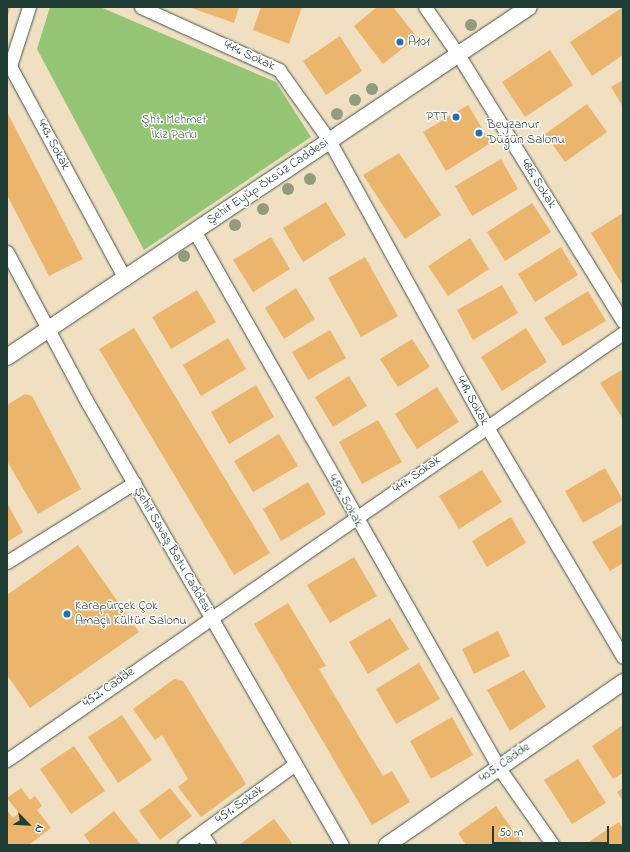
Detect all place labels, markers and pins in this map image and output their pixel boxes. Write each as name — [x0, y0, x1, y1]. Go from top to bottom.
place label: A101 — [408, 34, 430, 50]
marker: A101 — [395, 37, 405, 47]
place label: PTT — [426, 109, 448, 125]
marker: PTT — [451, 112, 461, 122]
place label: Beyzanur Düğün Salonu — [487, 118, 565, 149]
marker: Beyzanur Düğün Salonu — [474, 128, 484, 138]
place label: Karapürçek Çok Amaçlı Kültür Salonu — [75, 599, 187, 630]
marker: Karapürçek Çok Amaçlı Kültür Salonu — [62, 609, 72, 619]

